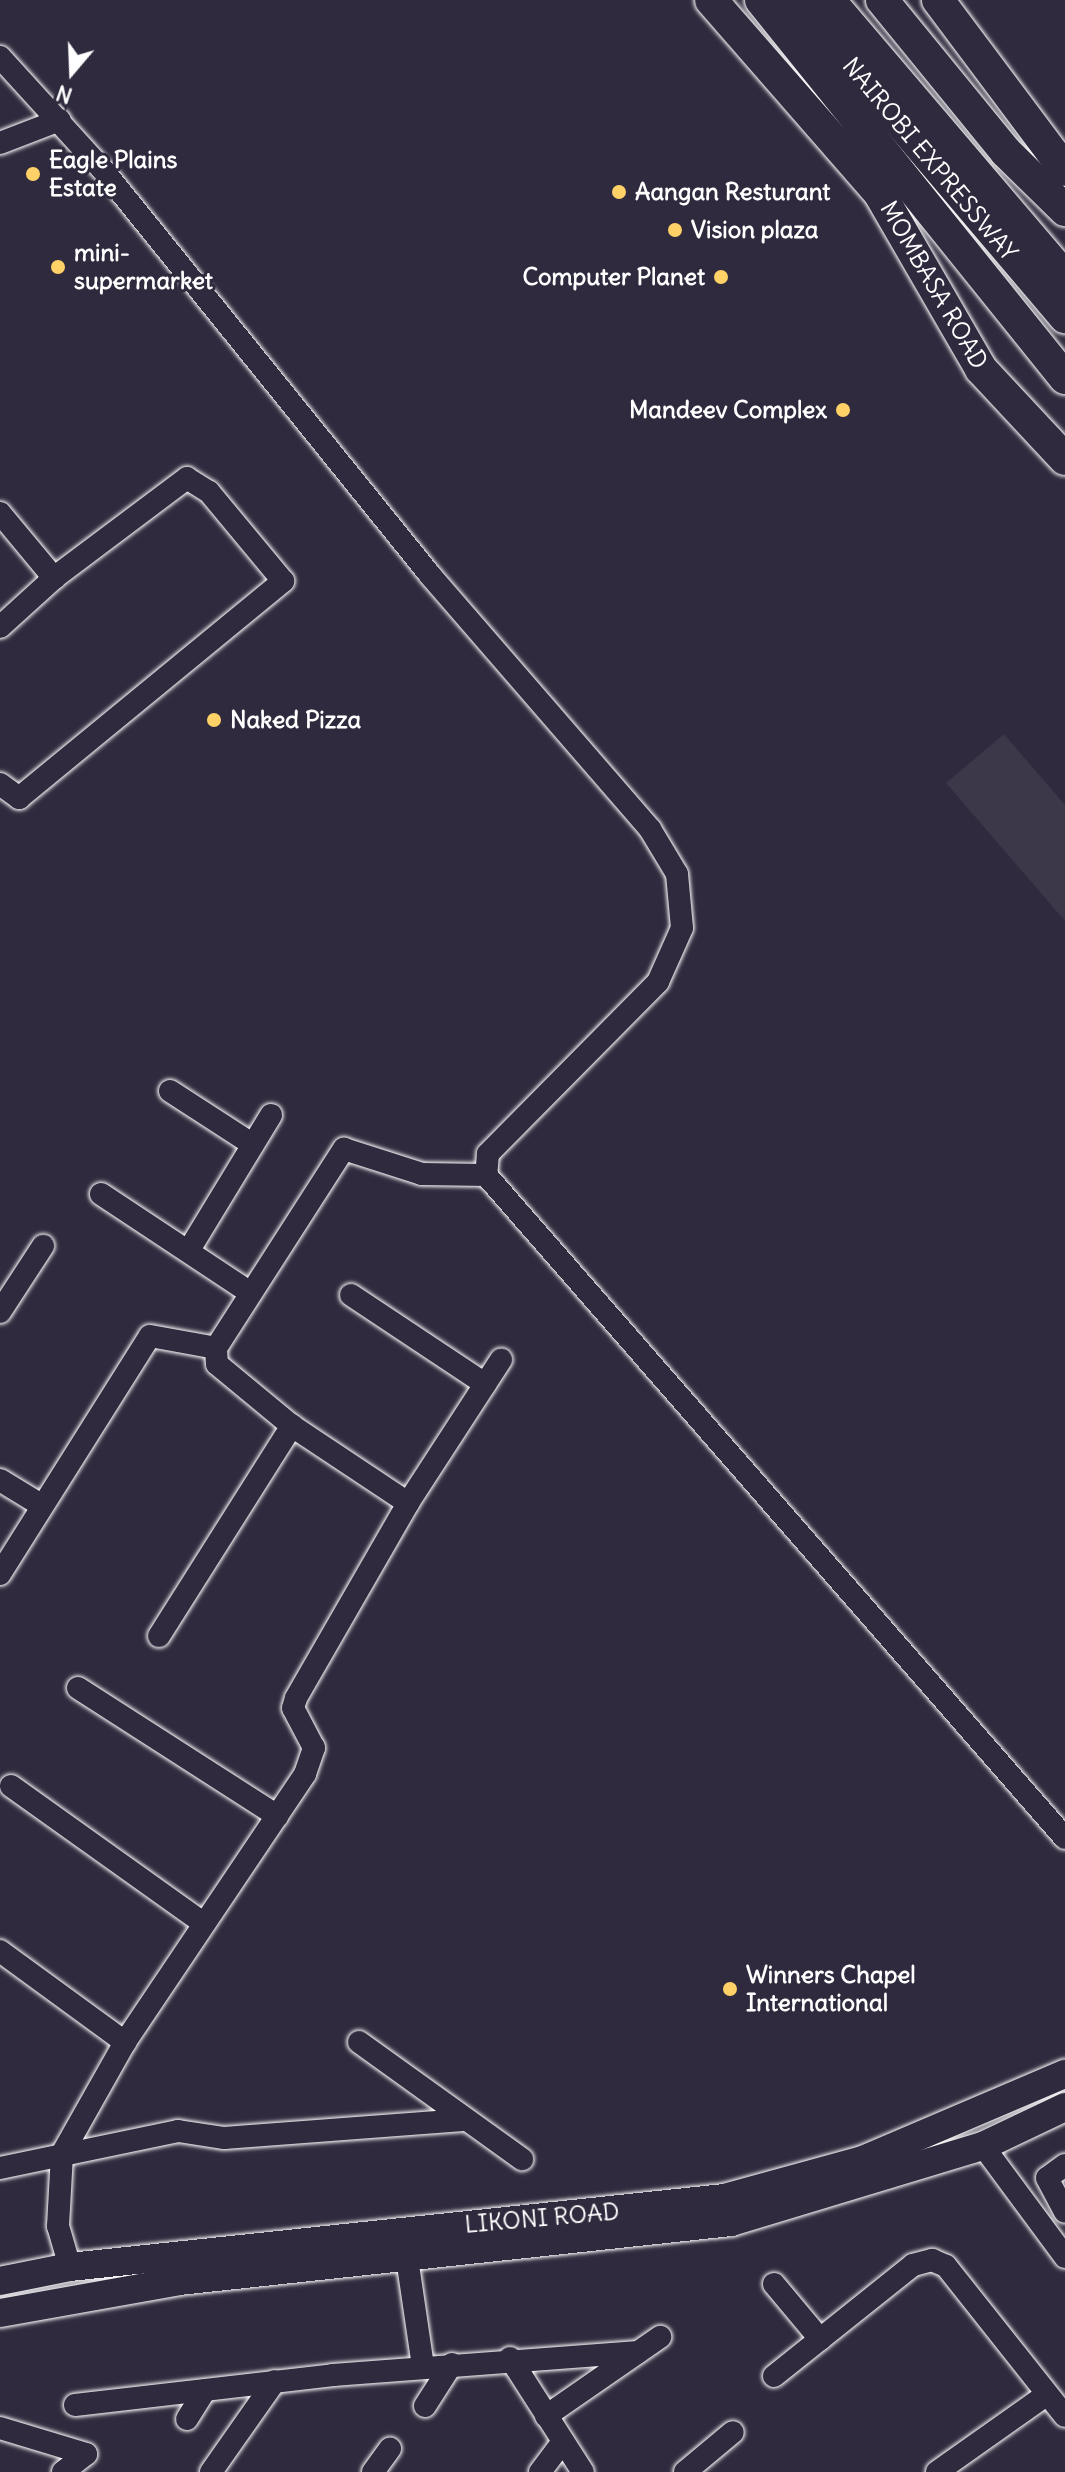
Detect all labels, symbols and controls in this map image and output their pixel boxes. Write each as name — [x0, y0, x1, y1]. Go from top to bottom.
north arrow — [32, 32, 112, 112]
street label: NAIROBI EXPRESSWAY — [837, 52, 1023, 266]
text: N — [52, 79, 76, 110]
place label: Eagle Plains Estate — [49, 146, 177, 202]
marker: Eagle Plains Estate — [24, 165, 42, 183]
place label: Aangan Resturant — [635, 178, 830, 206]
marker: Aangan Resturant — [610, 183, 628, 201]
street label: MOMBASA ROAD — [874, 196, 994, 374]
place label: Vision plaza — [691, 216, 819, 244]
marker: Vision plaza — [666, 221, 684, 239]
place label: mini- supermarket — [74, 239, 213, 295]
marker: mini- supermarket — [49, 258, 67, 276]
place label: Computer Planet — [523, 263, 705, 291]
marker: Computer Planet — [712, 268, 730, 286]
place label: Mandeev Complex — [629, 396, 827, 424]
marker: Mandeev Complex — [834, 401, 852, 419]
place label: Naked Pizza — [230, 706, 361, 734]
marker: Naked Pizza — [205, 711, 223, 729]
place label: Winners Chapel International — [746, 1961, 916, 2017]
marker: Winners Chapel International — [721, 1980, 739, 1998]
street label: LIKONI ROAD — [463, 2197, 621, 2239]

